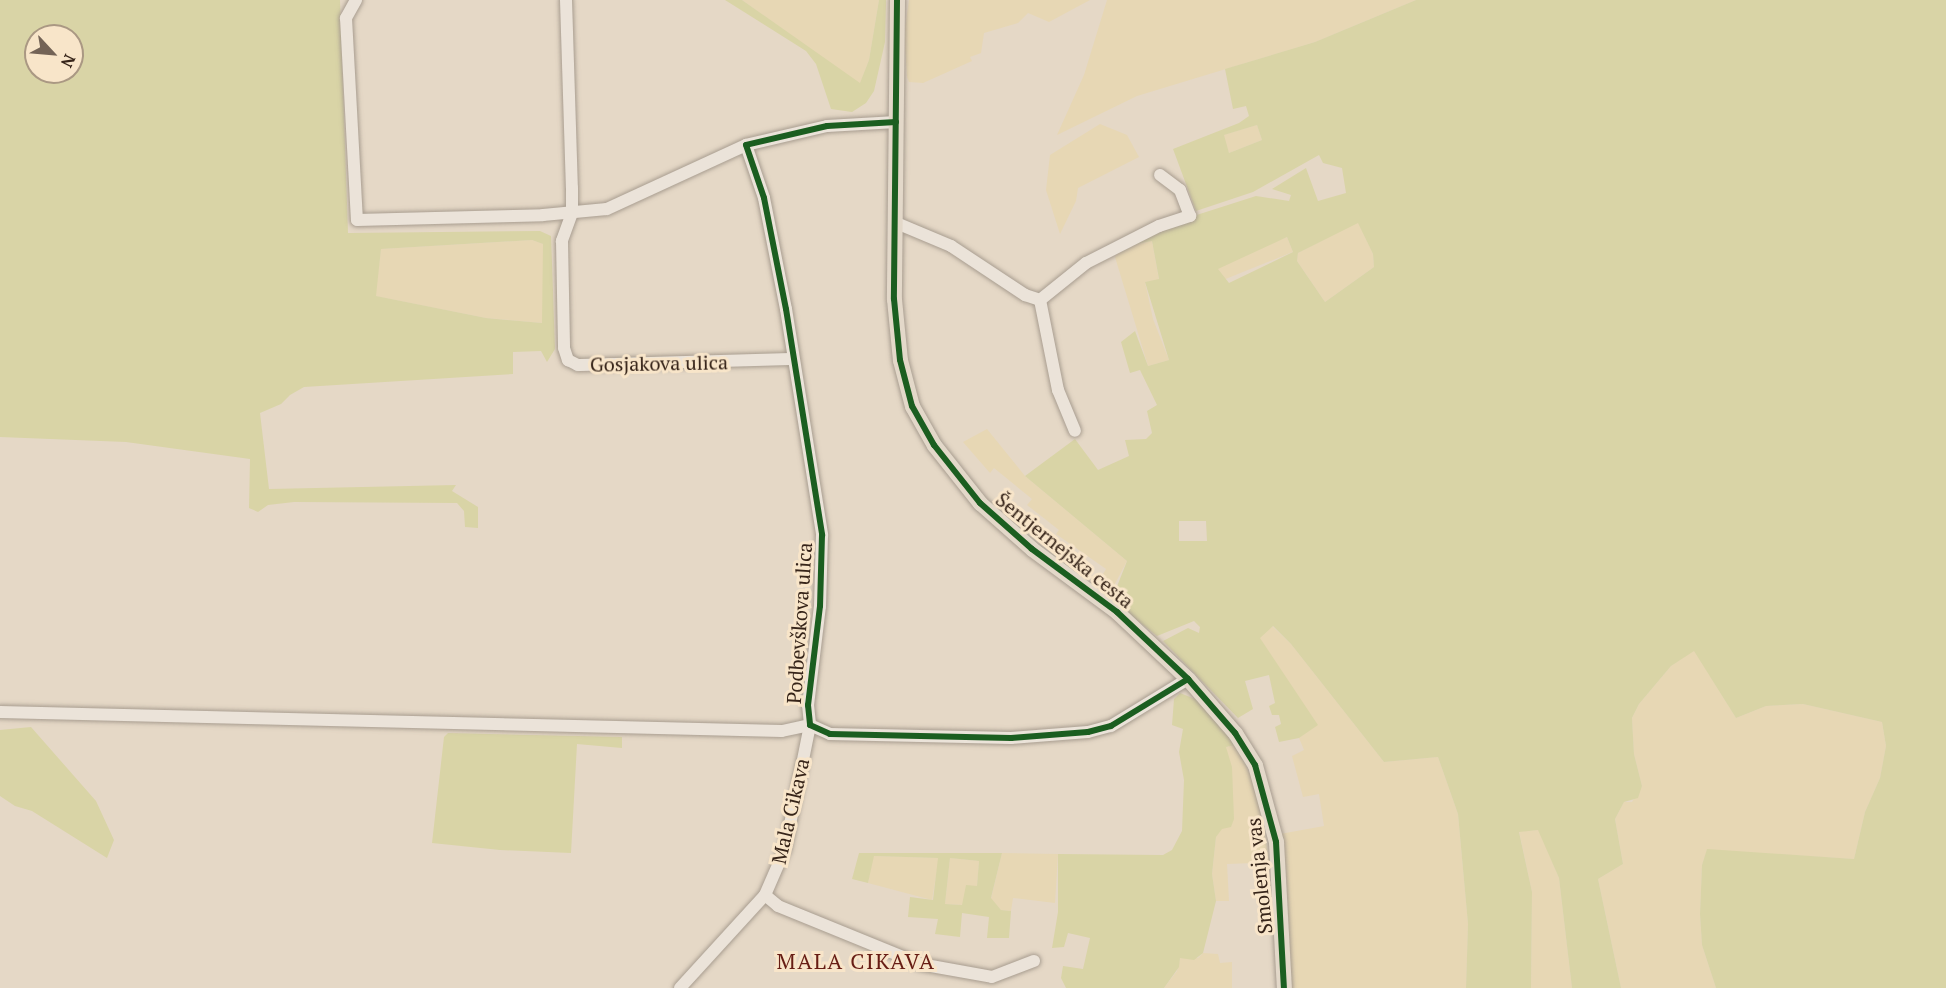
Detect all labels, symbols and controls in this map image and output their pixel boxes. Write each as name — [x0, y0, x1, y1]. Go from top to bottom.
north arrow — [24, 24, 84, 84]
text: N — [56, 51, 81, 71]
street label: Gosjakova ulica — [590, 350, 728, 376]
street label: Šentjernejska cesta — [991, 487, 1139, 613]
street label: Podbevškova ulica — [781, 542, 817, 704]
street label: Mala Cikava — [766, 756, 814, 866]
street label: Smolenja vas — [1241, 817, 1277, 935]
district label: MALA CIKAVA — [776, 948, 936, 974]

